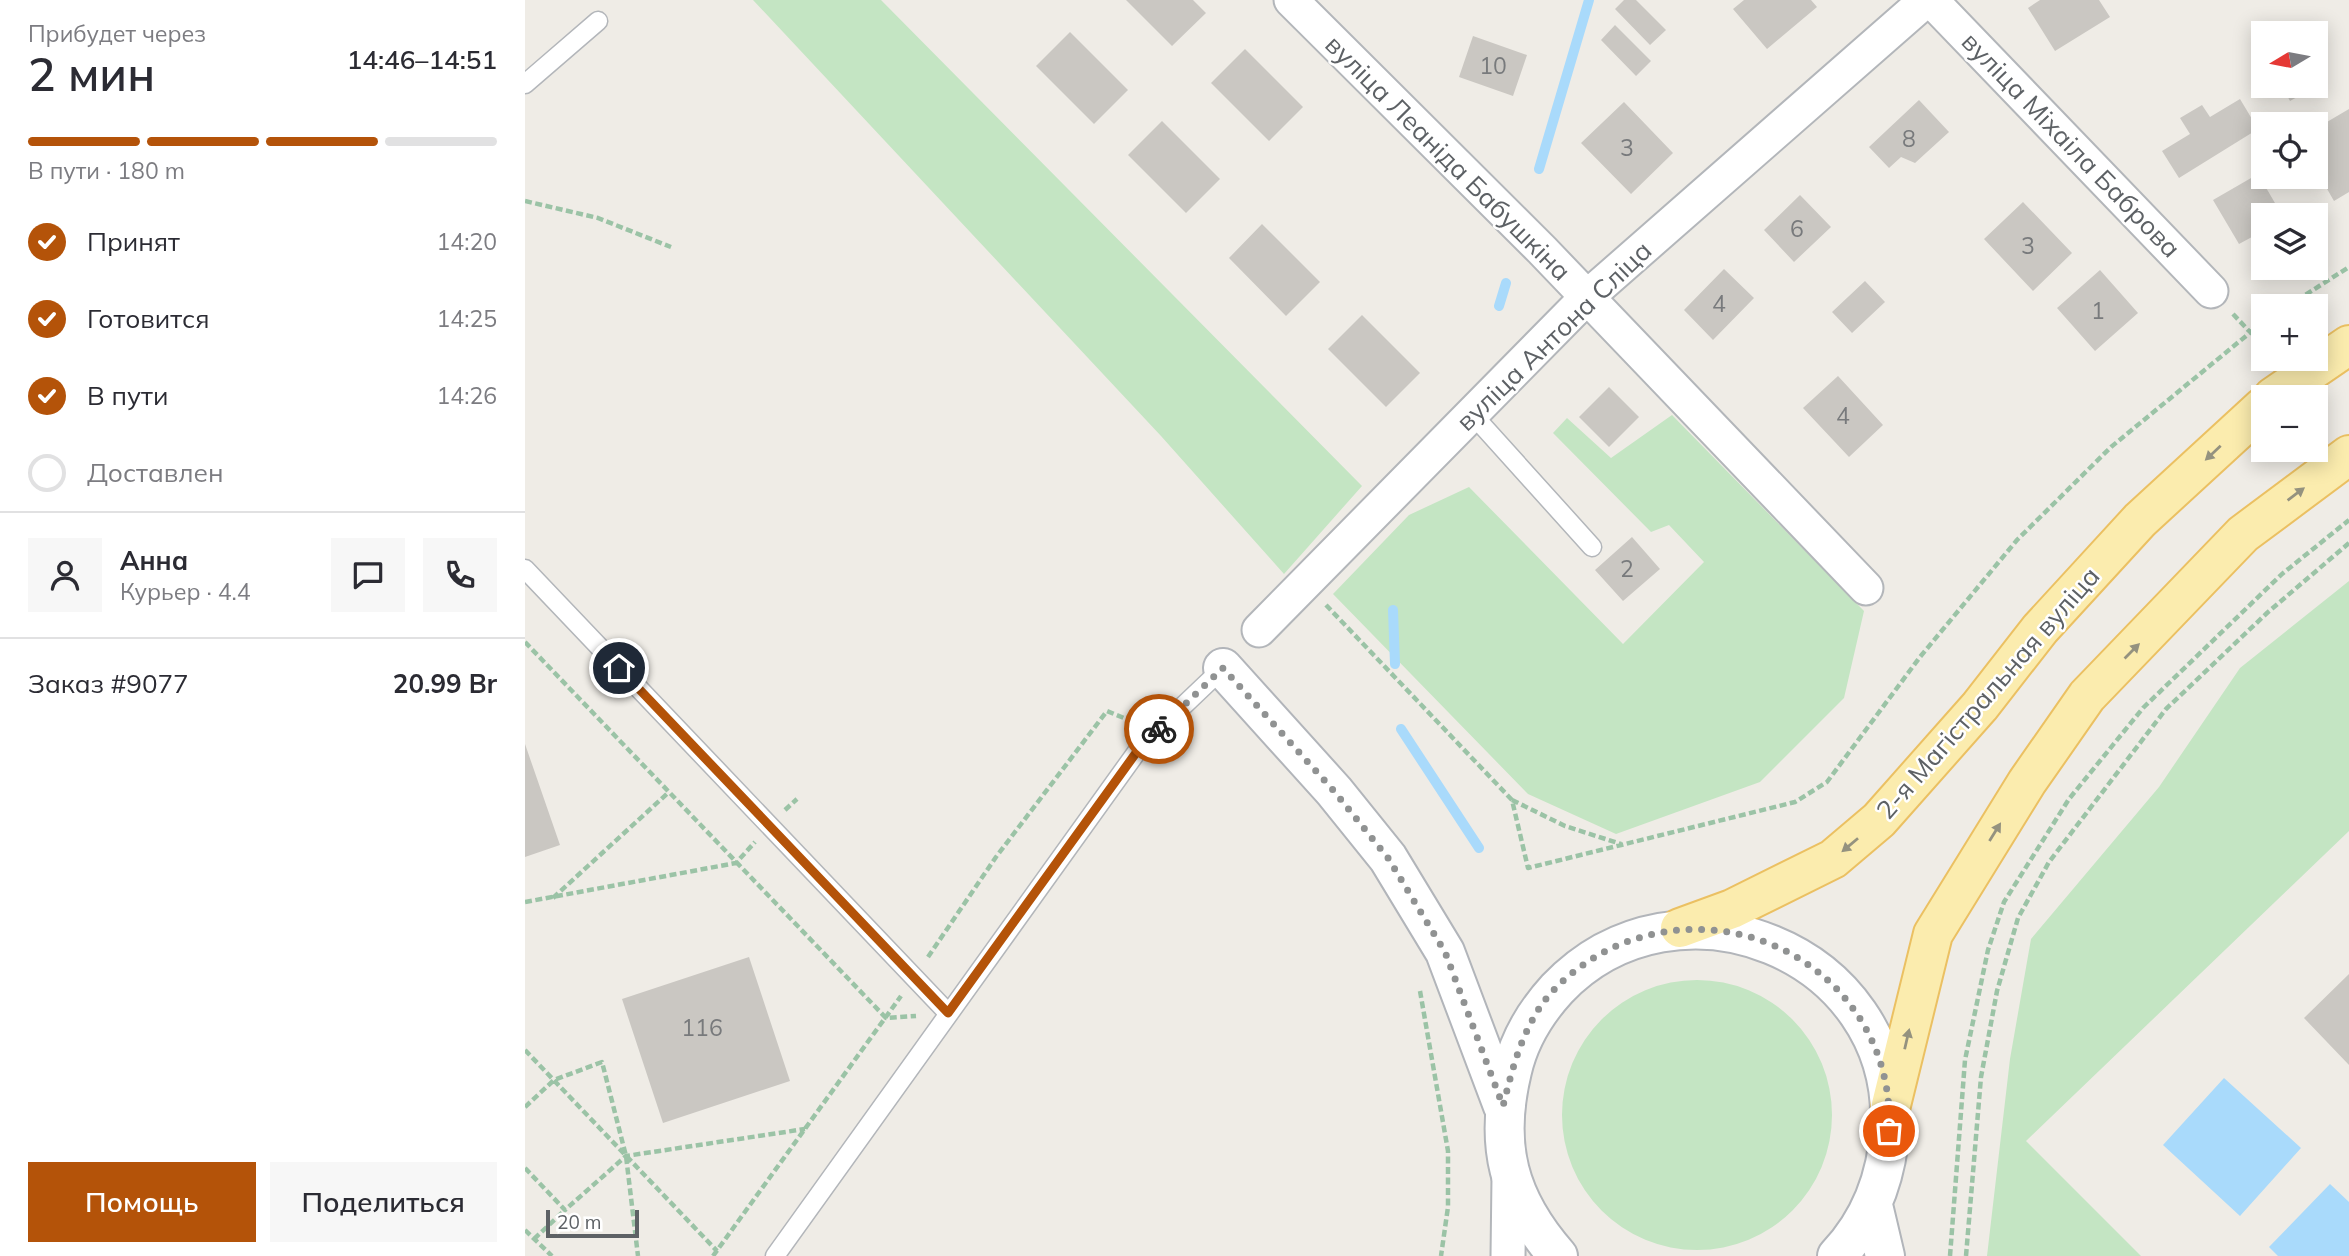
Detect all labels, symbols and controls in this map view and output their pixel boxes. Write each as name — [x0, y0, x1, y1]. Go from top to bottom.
text: Прибудет через — [28, 19, 206, 48]
north arrow — [2251, 21, 2327, 98]
map controls — [2251, 21, 2328, 462]
street label: вуліца Міхаіла Баброва — [1955, 25, 2188, 264]
street label: вуліца Леаніда Бабушкіна — [1319, 28, 1578, 287]
text: 14:46–14:51 — [347, 43, 497, 76]
text: 2 мин — [28, 45, 155, 103]
house number: 10 — [1479, 51, 1507, 80]
button: locate — [2251, 112, 2328, 189]
house number: 8 — [1902, 124, 1916, 153]
house number: 3 — [1620, 133, 1634, 162]
text: В пути · 180 m — [28, 156, 185, 185]
button: layers — [2251, 203, 2328, 280]
house number: 6 — [1790, 214, 1804, 243]
icon: check — [28, 223, 66, 261]
text: Принят — [87, 225, 180, 258]
text: 14:20 — [437, 227, 497, 256]
house number: 3 — [2021, 231, 2035, 260]
street label: вуліца Антона Сліца — [1449, 234, 1658, 437]
house number: 4 — [1712, 289, 1726, 318]
button: + — [2251, 294, 2328, 371]
house number: 1 — [2091, 296, 2105, 325]
icon: check — [28, 300, 66, 338]
text: Готовится — [87, 302, 210, 335]
text: 14:25 — [437, 304, 497, 333]
icon: check — [28, 377, 66, 415]
text: В пути — [87, 379, 168, 412]
text: 14:26 — [437, 381, 497, 410]
button: − — [2251, 385, 2328, 462]
house number: 4 — [1836, 401, 1850, 430]
one-way arrow — [2204, 445, 2222, 461]
text: Доставлен — [87, 456, 224, 489]
one-way arrow — [2286, 487, 2304, 502]
button: person — [28, 538, 102, 612]
button: chat — [331, 538, 405, 612]
button: phone — [423, 538, 497, 612]
text: Анна — [120, 544, 188, 577]
house number: 2 — [1620, 554, 1634, 583]
street label: 2-я Магістральная вуліца — [1869, 560, 2106, 826]
text: Курьер · 4.4 — [120, 577, 251, 606]
pin — [589, 638, 649, 698]
one-way arrow — [2123, 643, 2140, 660]
icon: home — [600, 649, 638, 687]
text: Заказ #9077 — [28, 667, 189, 700]
text: 20.99 Br — [393, 667, 497, 700]
courier — [1124, 694, 1194, 764]
icon: bike — [1140, 710, 1178, 748]
one-way arrow — [1988, 822, 2001, 842]
one-way arrow — [1841, 837, 1858, 852]
house number: 116 — [681, 1013, 723, 1042]
one-way arrow — [1901, 1028, 1912, 1050]
pin — [1859, 1101, 1919, 1161]
icon: bag — [1870, 1112, 1908, 1150]
button: Помощь — [28, 1162, 256, 1242]
button: Поделиться — [270, 1162, 497, 1242]
scale bar — [546, 1207, 639, 1239]
text: 20 m — [557, 1210, 601, 1234]

